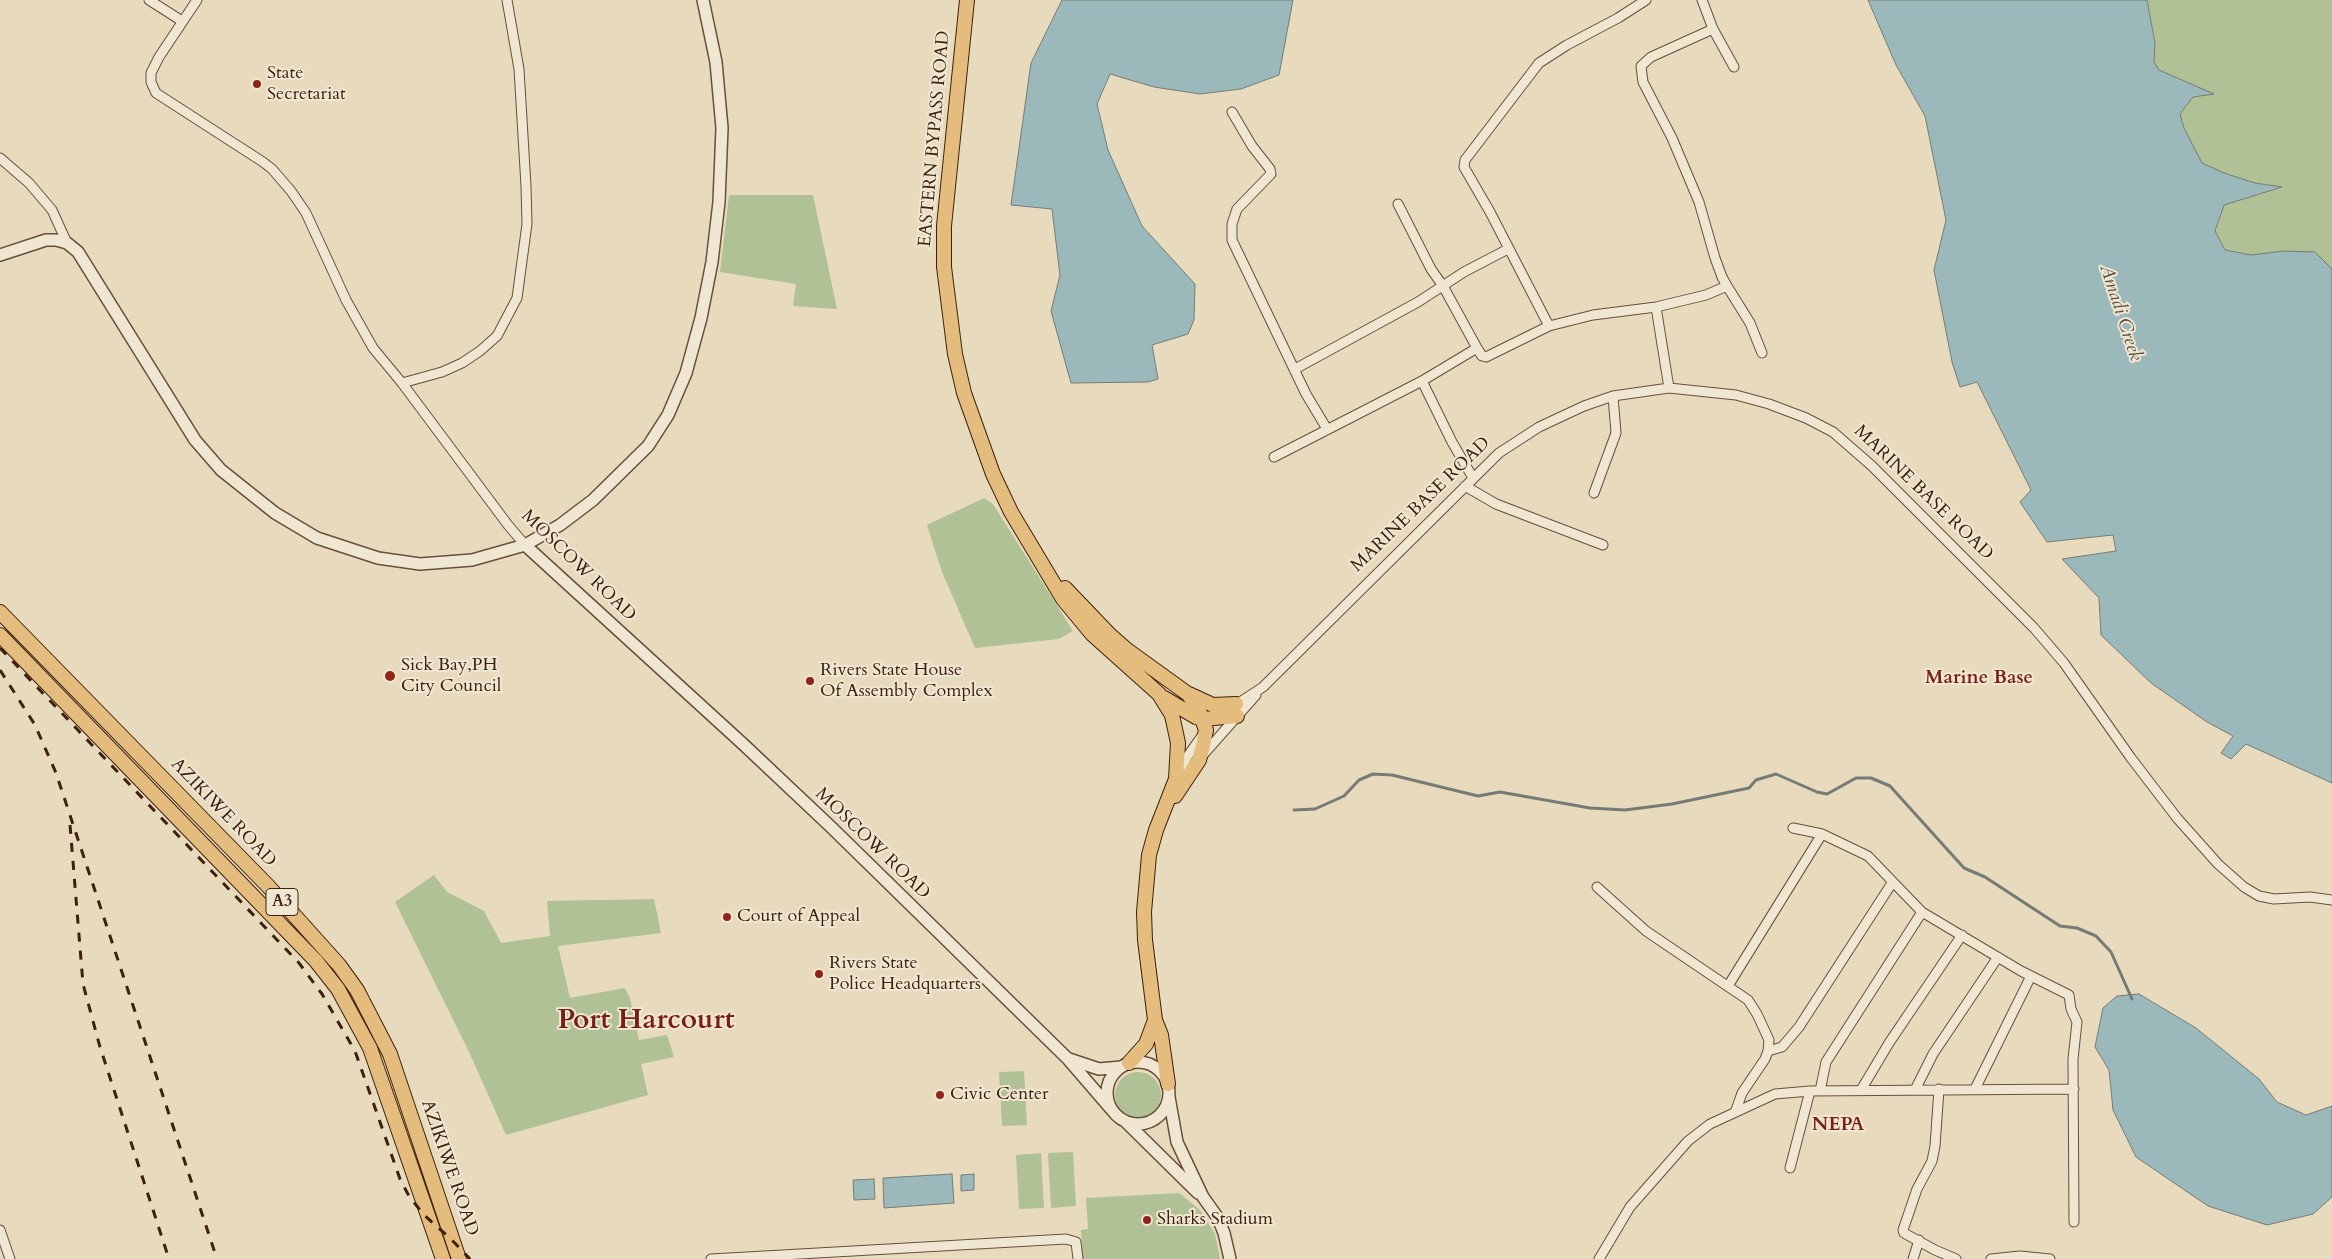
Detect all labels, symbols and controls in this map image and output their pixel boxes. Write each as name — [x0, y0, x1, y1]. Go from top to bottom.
street label: EASTERN BYPASS ROAD — [915, 30, 955, 248]
place label: State Secretariat — [267, 63, 346, 106]
marker: State Secretariat — [251, 78, 263, 90]
water label: Amadi Creek — [2094, 262, 2146, 364]
street label: MARINE BASE ROAD — [1849, 421, 1997, 565]
street label: MARINE BASE ROAD — [1347, 433, 1495, 577]
street label: MOSCOW ROAD — [516, 506, 640, 626]
place label: Sick Bay,PH City Council — [401, 655, 501, 698]
place label: Rivers State House Of Assembly Complex — [820, 660, 993, 702]
district label: Marine Base — [1925, 668, 2033, 690]
marker: Sick Bay,PH City Council — [383, 669, 397, 683]
marker: Rivers State House Of Assembly Complex — [804, 675, 816, 687]
street label: AZIKIWE ROAD — [166, 754, 280, 872]
street label: MOSCOW ROAD — [810, 784, 934, 904]
road number: A3 — [266, 889, 298, 916]
place label: Court of Appeal — [737, 906, 860, 928]
marker: Court of Appeal — [721, 911, 733, 923]
place label: Rivers State Police Headquarters — [829, 953, 981, 996]
marker: Rivers State Police Headquarters — [813, 968, 825, 980]
district label: Port Harcourt — [557, 1005, 735, 1039]
place label: Civic Center — [950, 1084, 1049, 1106]
marker: Civic Center — [934, 1089, 946, 1101]
street label: AZIKIWE ROAD — [416, 1097, 482, 1239]
district label: NEPA — [1812, 1115, 1864, 1137]
place label: Sharks Stadium — [1157, 1209, 1273, 1231]
marker: Sharks Stadium — [1141, 1214, 1153, 1226]

